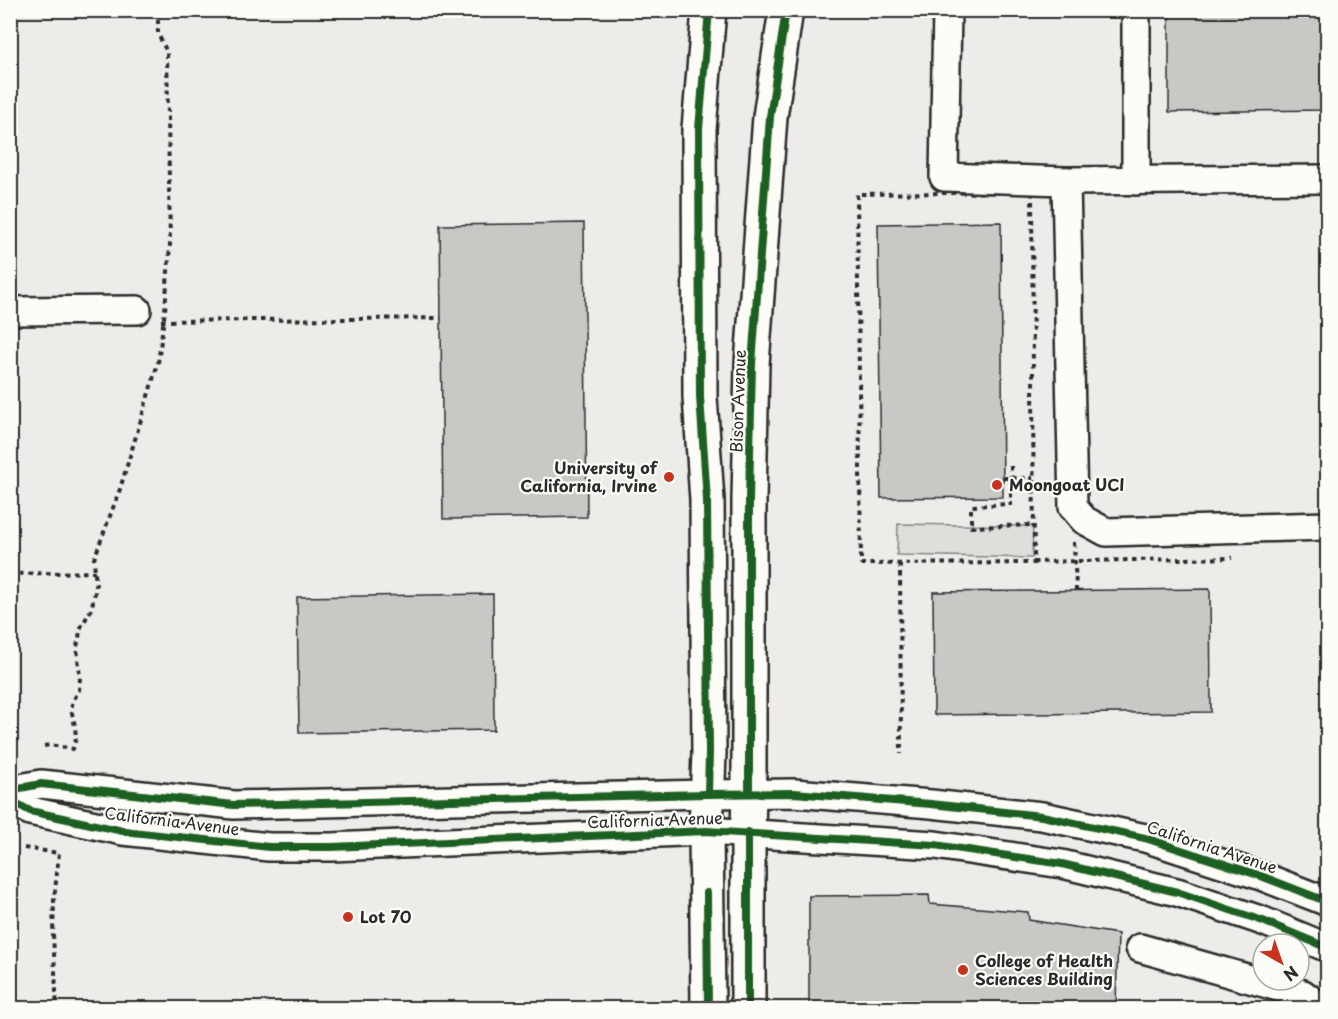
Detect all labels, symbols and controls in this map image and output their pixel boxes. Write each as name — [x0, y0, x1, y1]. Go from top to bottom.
street label: Bison Avenue — [723, 349, 751, 453]
place label: University of California, Irvine — [520, 455, 658, 497]
marker: University of California, Irvine — [662, 470, 676, 484]
place label: Moongoat UCI — [1009, 472, 1124, 496]
marker: Moongoat UCI — [990, 478, 1004, 492]
street label: California Avenue — [103, 800, 241, 840]
street label: California Avenue — [587, 805, 724, 833]
street label: California Avenue — [1144, 814, 1281, 879]
place label: Lot 70 — [360, 904, 412, 928]
marker: Lot 70 — [341, 910, 355, 924]
north arrow — [1251, 932, 1311, 992]
place label: College of Health Sciences Building — [975, 948, 1113, 990]
text: N — [1279, 961, 1304, 988]
marker: College of Health Sciences Building — [956, 963, 970, 977]

